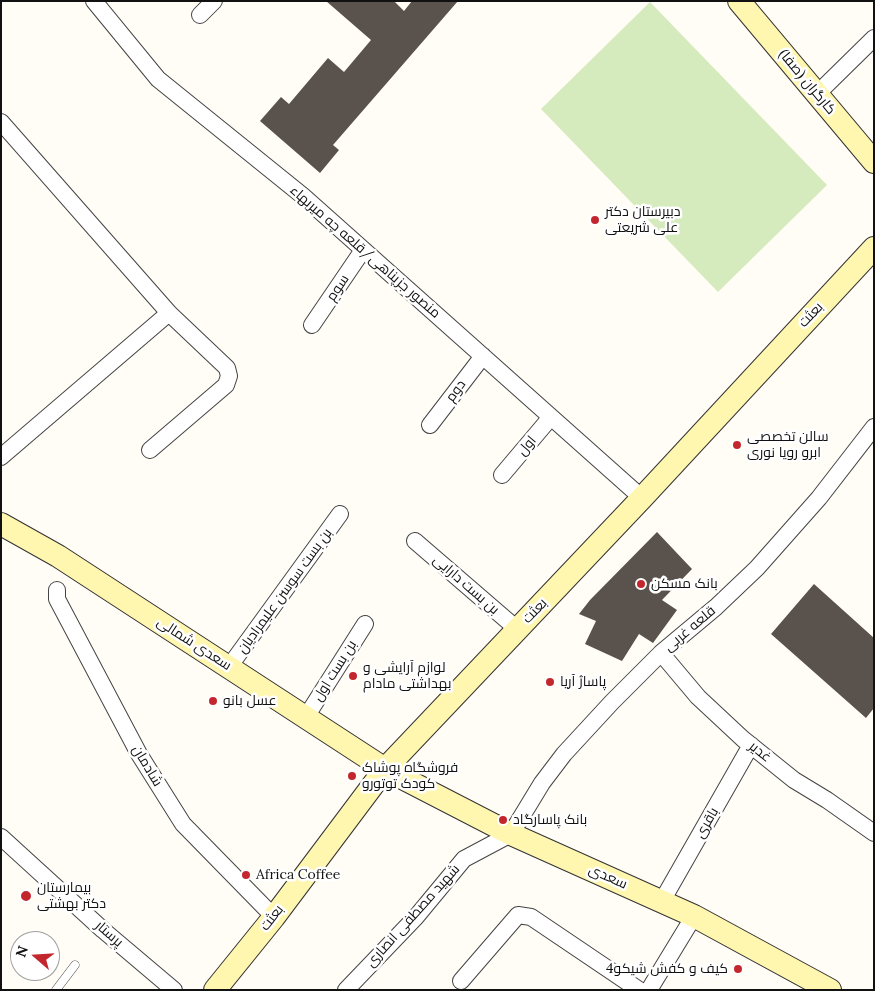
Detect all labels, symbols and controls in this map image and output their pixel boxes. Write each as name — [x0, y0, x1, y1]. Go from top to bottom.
street label: کارگران (صفا) — [775, 46, 839, 118]
street label: منصور جزپناهی/قلعه چه میربهاء — [286, 182, 444, 322]
place label: دبیرستان دکتر علی شریعتی — [605, 204, 680, 236]
marker: دبیرستان دکتر علی شریعتی — [589, 214, 601, 226]
street label: سوم — [323, 272, 353, 304]
street label: بعثت — [795, 299, 827, 331]
street label: دوم — [442, 377, 470, 405]
place label: سالن تخصصی ابرو رویا نوری — [747, 429, 828, 462]
street label: اول — [514, 433, 540, 459]
marker: سالن تخصصی ابرو رویا نوری — [731, 439, 743, 451]
street label: بن بست سوسن علیمرادیان — [234, 525, 336, 657]
street label: بن بست دارایی — [429, 552, 503, 618]
place label: بانک مسکن — [651, 576, 718, 592]
marker: بانک مسکن — [635, 578, 647, 590]
street label: بعثت — [519, 595, 551, 627]
street label: قلعه غربی — [661, 603, 719, 655]
street label: سعدی شمالی — [154, 614, 234, 674]
street label: بن بست اول — [310, 637, 360, 705]
place label: لوازم آرایشی و بهداشتی مادام — [363, 660, 451, 692]
marker: لوازم آرایشی و بهداشتی مادام — [347, 670, 359, 682]
place label: پاساژ آریا — [560, 674, 606, 690]
marker: پاساژ آریا — [544, 676, 556, 688]
place label: عسل بانو — [223, 693, 276, 709]
marker: عسل بانو — [207, 695, 219, 707]
street label: غدیر — [745, 738, 775, 766]
street label: شادمان — [128, 742, 166, 790]
place label: فروشگاه پوشاک کودک توتورو — [362, 760, 458, 792]
marker: فروشگاه پوشاک کودک توتورو — [346, 770, 358, 782]
street label: باقری — [691, 804, 723, 842]
place label: بانک پاسارگاد — [513, 812, 587, 828]
marker: بانک پاسارگاد — [497, 814, 509, 826]
street label: شهید مصطفی انصاری — [362, 861, 464, 971]
street label: سعدی — [586, 861, 630, 893]
place label: Africa Coffee — [256, 867, 340, 883]
marker: Africa Coffee — [240, 869, 252, 881]
place label: بیمارستان دکتر بهشتی — [37, 880, 106, 912]
marker: بیمارستان دکتر بهشتی — [19, 889, 33, 903]
street label: بعثت — [257, 902, 287, 934]
street label: پرستار — [92, 917, 126, 951]
north arrow — [10, 931, 60, 981]
text: N — [11, 943, 32, 959]
place label: کیف و کفش شیکو4 — [606, 961, 728, 977]
marker: کیف و کفش شیکو4 — [732, 963, 744, 975]

